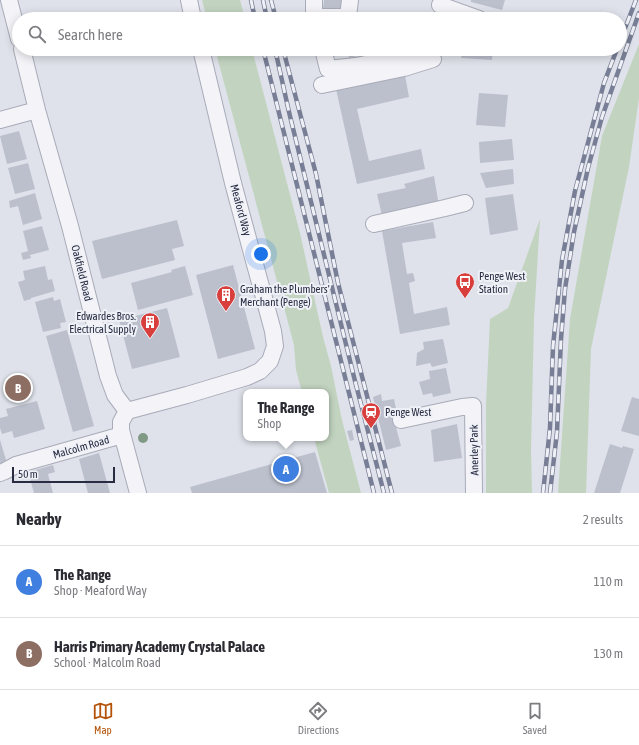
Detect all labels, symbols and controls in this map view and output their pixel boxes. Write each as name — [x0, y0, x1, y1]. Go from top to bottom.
search box — [12, 12, 627, 56]
icon: search — [26, 23, 48, 45]
text: Search here — [58, 26, 123, 43]
street label: Meaford Way — [228, 183, 254, 238]
street label: Oakfield Road — [69, 244, 95, 302]
your location — [251, 244, 271, 264]
place label: Penge West Station — [479, 270, 525, 295]
bus stop icon: Penge West Station — [454, 271, 476, 299]
place label: Graham the Plumbers' Merchant (Penge) — [240, 283, 330, 308]
building icon: Graham the Plumbers' Merchant (Penge) — [215, 284, 237, 312]
place label: Edwardes Bros. Electrical Supply — [69, 310, 136, 335]
building icon: Edwardes Bros. Electrical Supply — [139, 311, 161, 339]
pin: B — [5, 373, 31, 403]
popup — [243, 389, 329, 441]
text: The Range — [257, 399, 315, 416]
station icon: Penge West — [360, 401, 382, 429]
place label: Penge West — [385, 406, 431, 418]
text: Shop — [257, 416, 281, 431]
street label: Anerley Park — [468, 424, 480, 476]
street label: Malcolm Road — [52, 433, 110, 461]
pin: A — [273, 454, 299, 484]
scale bar — [12, 465, 115, 484]
text: 50 m — [18, 468, 38, 480]
text: Nearby — [16, 509, 62, 529]
text: 2 results — [583, 512, 623, 527]
text: The Range — [54, 566, 111, 583]
text: A — [26, 574, 32, 589]
text: 110 m — [594, 574, 623, 589]
text: Shop · Meaford Way — [54, 583, 147, 598]
text: Harris Primary Academy Crystal Palace — [54, 638, 265, 655]
text: B — [26, 646, 32, 661]
text: 130 m — [594, 646, 623, 661]
text: School · Malcolm Road — [54, 655, 161, 670]
tab: Map — [92, 700, 114, 736]
tab: Directions — [298, 700, 339, 736]
tab: Saved — [523, 700, 547, 736]

